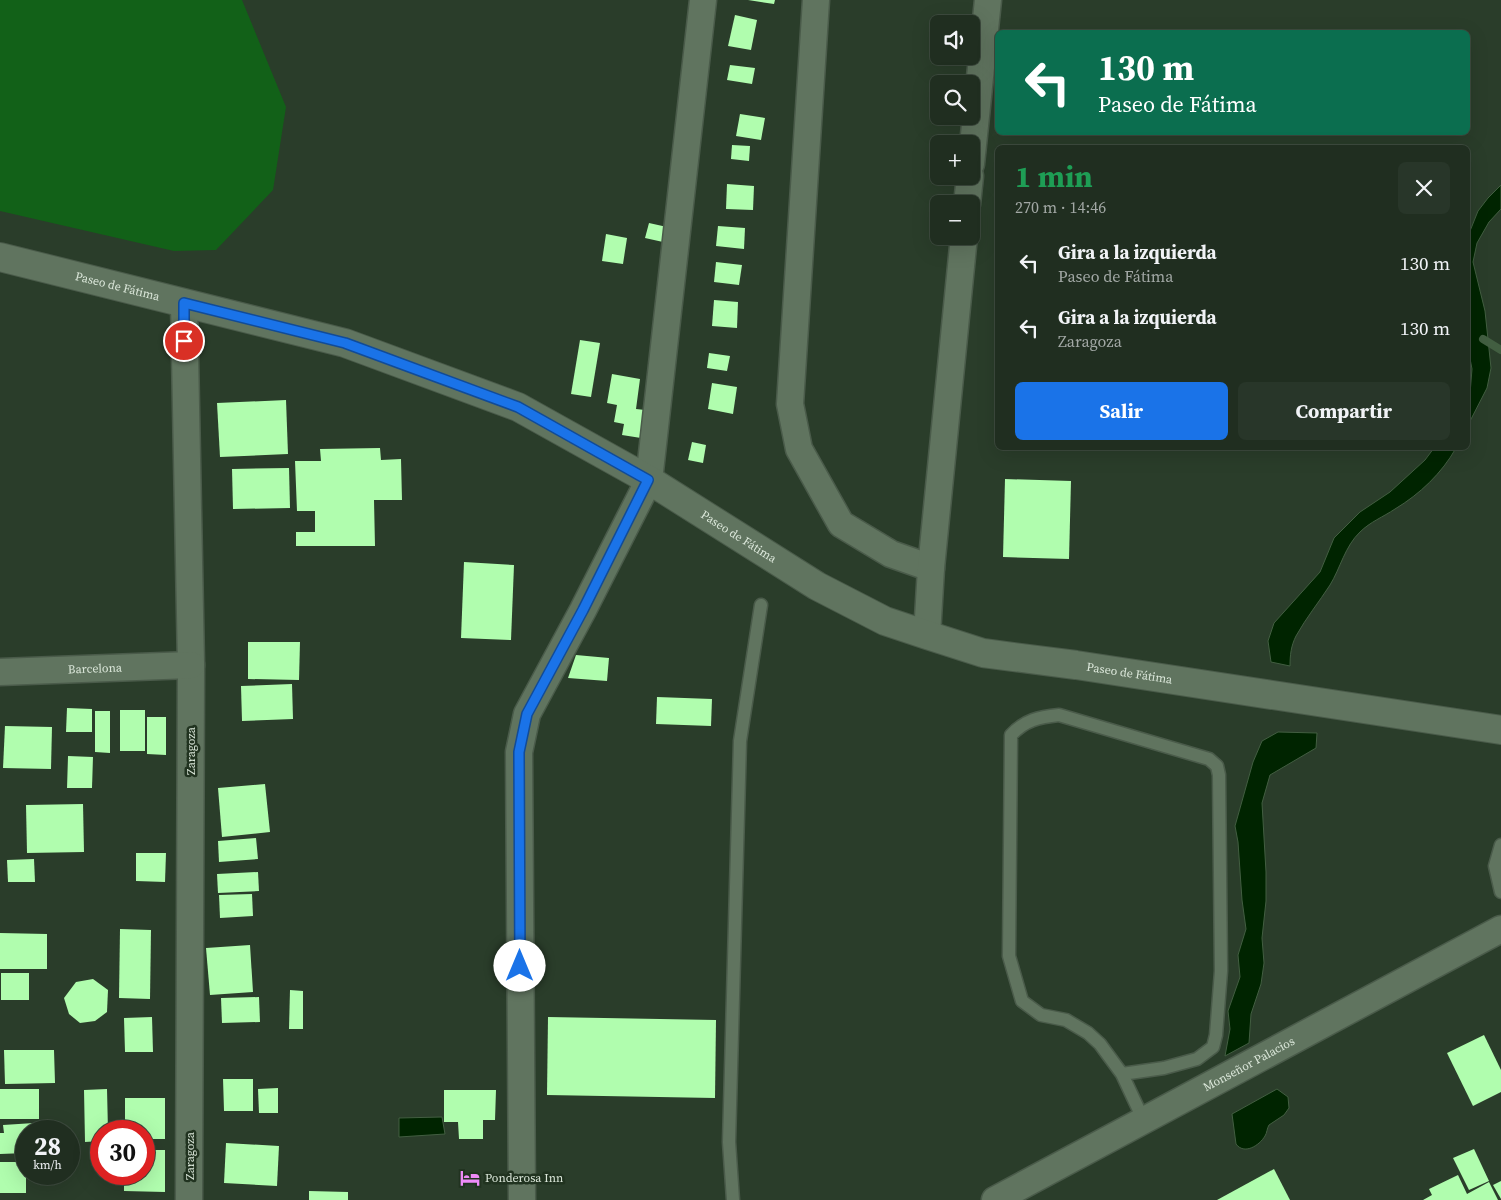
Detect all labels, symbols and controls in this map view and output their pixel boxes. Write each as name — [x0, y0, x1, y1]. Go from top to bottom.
map controls — [930, 15, 980, 245]
button: sound — [930, 15, 980, 65]
text: 130 m — [1098, 44, 1194, 92]
icon: left — [1015, 50, 1080, 115]
button: search — [930, 75, 980, 125]
text: Paseo de Fátima — [1098, 89, 1257, 119]
button: + — [930, 135, 980, 185]
text: 1 min — [1015, 156, 1093, 197]
button: close — [1398, 162, 1450, 214]
button: − — [930, 195, 980, 245]
text: 270 m · 14:46 — [1015, 196, 1106, 218]
text: Gira a la izquierda — [1058, 239, 1217, 265]
icon: left — [1015, 249, 1043, 277]
text: 130 m — [1400, 250, 1450, 276]
text: Paseo de Fátima — [1058, 265, 1173, 287]
street label: Paseo de Fátima — [73, 268, 162, 305]
text: Gira a la izquierda — [1058, 304, 1217, 330]
icon: left — [1015, 314, 1043, 342]
text: 130 m — [1400, 315, 1450, 341]
pin — [163, 320, 205, 362]
icon: arrive — [170, 327, 198, 355]
text: Zaragoza — [1058, 330, 1122, 352]
button: Salir — [1015, 382, 1228, 440]
button: Compartir — [1238, 382, 1450, 440]
street label: Paseo de Fátima — [698, 507, 780, 567]
street label: Paseo de Fátima — [1085, 659, 1174, 688]
street label: Barcelona — [68, 660, 123, 678]
street label: Zaragoza — [183, 726, 199, 775]
position arrow — [493, 939, 545, 991]
street label: Monseñor Palacios — [1200, 1033, 1297, 1095]
speed limit sign: 30 — [90, 1120, 155, 1185]
text: 28 — [34, 1129, 61, 1163]
street label: Zaragoza — [182, 1131, 198, 1180]
text: km/h — [33, 1157, 62, 1173]
hotel icon: Ponderosa Inn — [459, 1167, 481, 1189]
place label: Ponderosa Inn — [485, 1170, 563, 1186]

